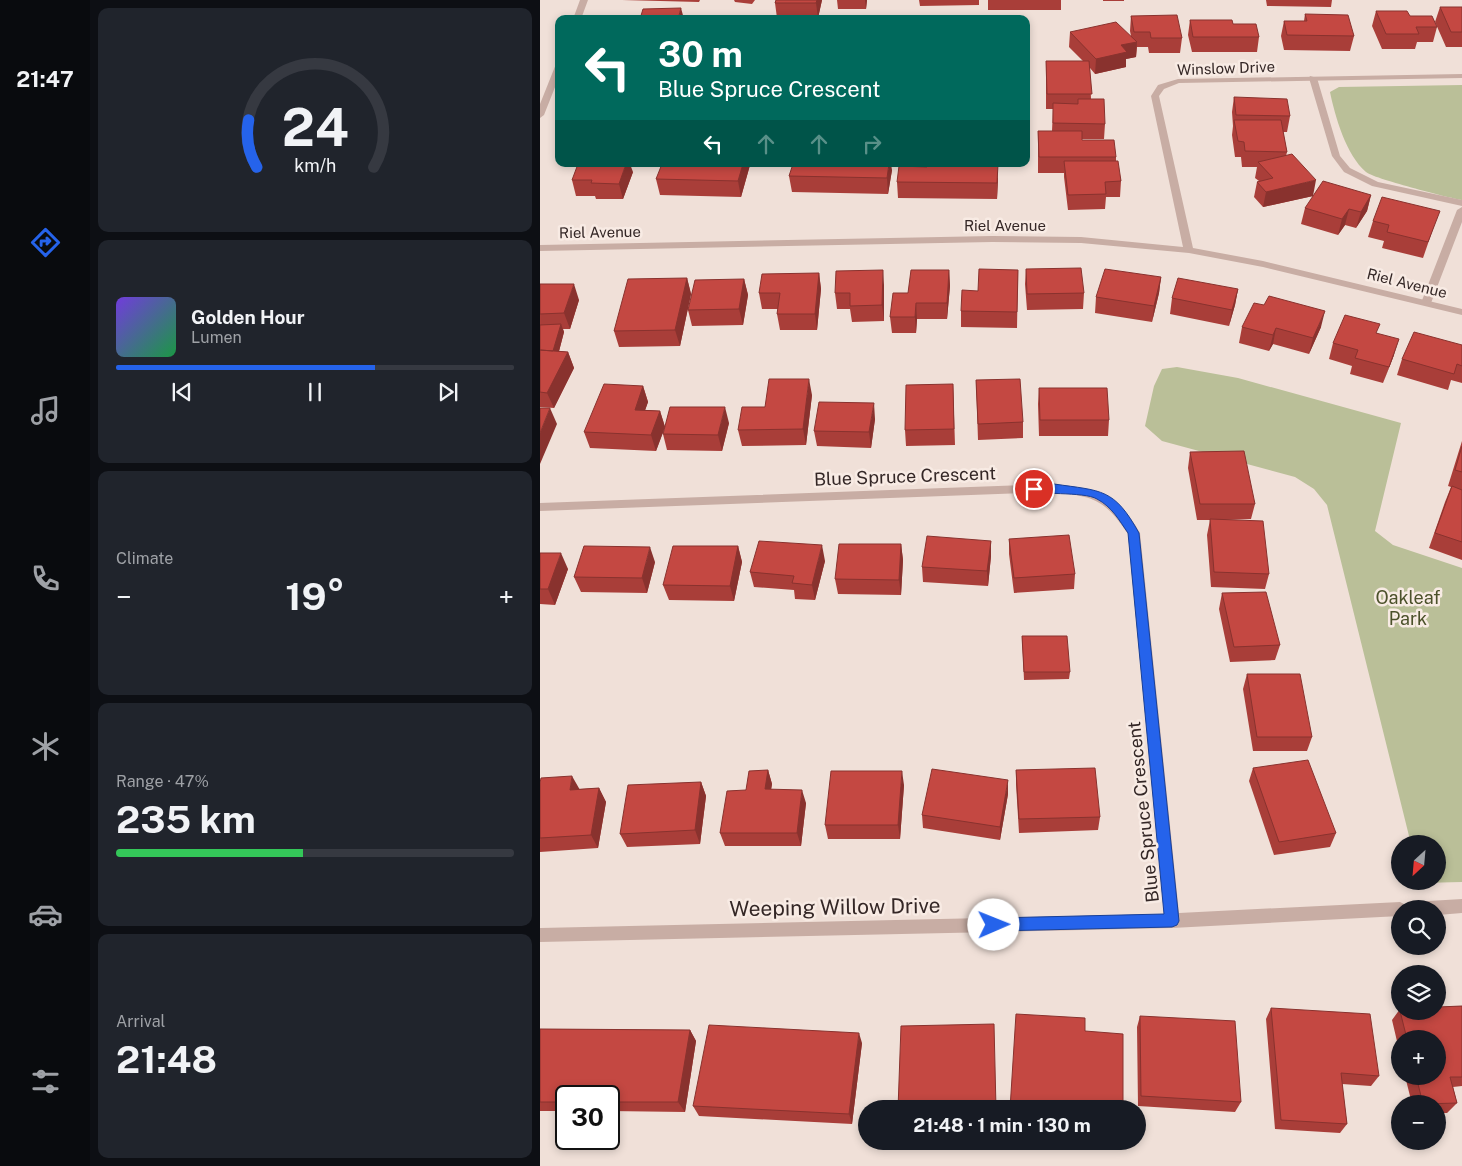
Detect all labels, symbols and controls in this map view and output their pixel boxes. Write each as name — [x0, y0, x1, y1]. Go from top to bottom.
text: 30 m — [658, 34, 743, 75]
icon: left — [575, 35, 640, 100]
street label: Winslow Drive — [1177, 58, 1275, 78]
text: 21:47 — [16, 66, 74, 92]
text: Blue Spruce Crescent — [658, 76, 880, 102]
text: 24 — [281, 97, 349, 158]
icon: left — [699, 130, 727, 158]
icon: ahead — [752, 130, 780, 158]
icon: ahead — [805, 130, 833, 158]
icon: right — [858, 130, 886, 158]
text: km/h — [294, 155, 336, 176]
street label: Riel Avenue — [964, 217, 1046, 234]
street label: Riel Avenue — [559, 223, 641, 241]
icon: directions — [28, 225, 63, 260]
street label: Riel Avenue — [1365, 265, 1449, 301]
text: Golden Hour — [191, 306, 305, 328]
text: Lumen — [191, 328, 242, 347]
icon: previous — [168, 378, 196, 406]
icon: pause — [301, 378, 329, 406]
icon: next — [434, 378, 462, 406]
icon: music — [28, 393, 63, 428]
street label: Blue Spruce Crescent — [814, 462, 996, 490]
pin — [1013, 468, 1055, 510]
icon: arrive — [1020, 475, 1048, 503]
text: Climate — [116, 549, 173, 568]
icon: phone — [28, 561, 63, 596]
text: 19° — [285, 574, 345, 619]
text: − — [116, 580, 132, 613]
text: + — [498, 580, 514, 613]
park label: Oakleaf Park — [1376, 587, 1440, 629]
street label: Blue Spruce Crescent — [1123, 720, 1163, 904]
icon: climate — [28, 729, 63, 764]
text: Range · 47% — [116, 772, 209, 791]
text: 235 km — [116, 797, 256, 842]
north arrow — [1391, 835, 1446, 890]
map controls — [1391, 835, 1446, 1150]
street label: Weeping Willow Drive — [729, 893, 941, 921]
icon: car — [28, 897, 63, 932]
position arrow — [967, 898, 1019, 950]
button: search — [1391, 900, 1446, 955]
button: layers — [1391, 965, 1446, 1020]
text: Arrival — [116, 1012, 165, 1031]
button: + — [1391, 1030, 1446, 1085]
text: 21:48 — [116, 1037, 217, 1082]
icon: filters — [28, 1064, 63, 1099]
speed limit sign: 30 — [555, 1085, 620, 1150]
button: − — [1391, 1095, 1446, 1150]
text: 21:48 · 1 min · 130 m — [913, 1114, 1091, 1136]

